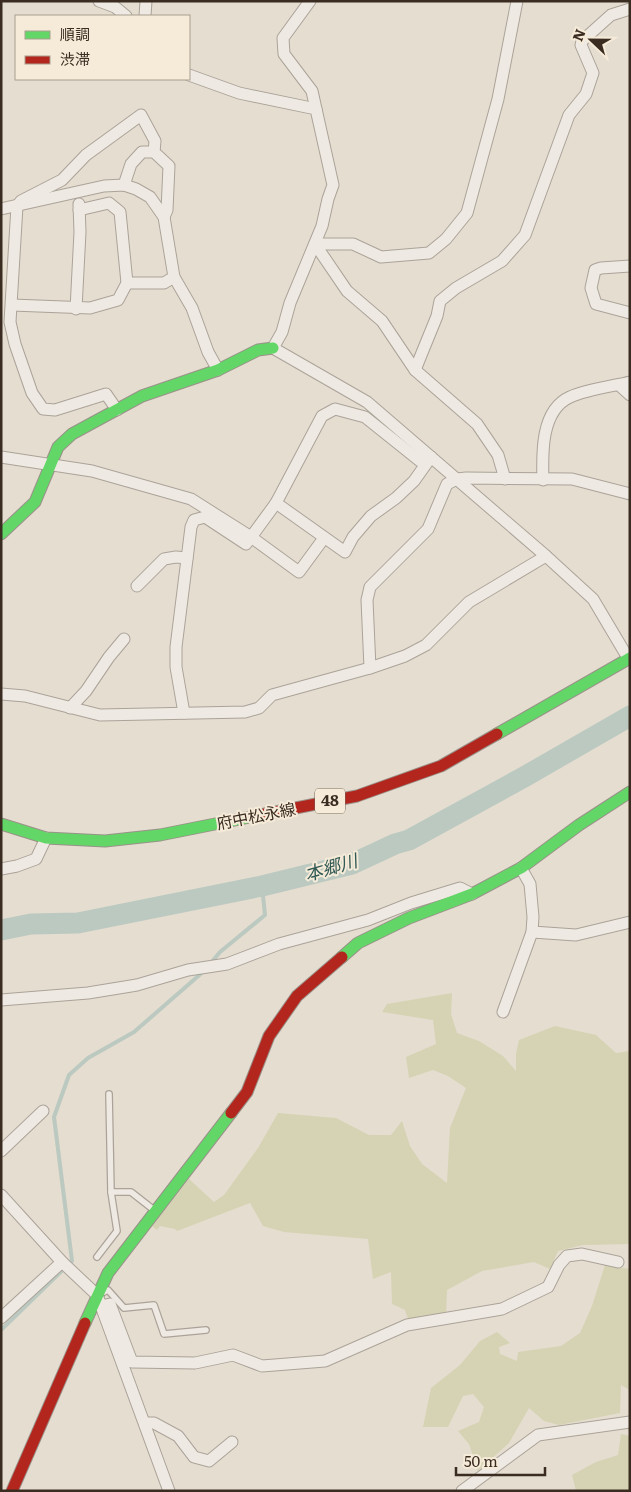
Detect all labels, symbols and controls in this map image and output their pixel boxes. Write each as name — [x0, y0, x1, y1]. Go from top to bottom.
legend — [15, 15, 190, 80]
north arrow — [566, 15, 616, 65]
text: 順調 — [60, 22, 90, 45]
text: N — [567, 25, 590, 44]
text: 渋滞 — [60, 47, 90, 70]
road number: 48 — [315, 788, 345, 814]
street label: 府中松永線 — [214, 796, 297, 834]
water label: 本郷川 — [301, 846, 362, 887]
scale bar — [456, 1444, 545, 1476]
text: 50 m — [464, 1449, 498, 1472]

